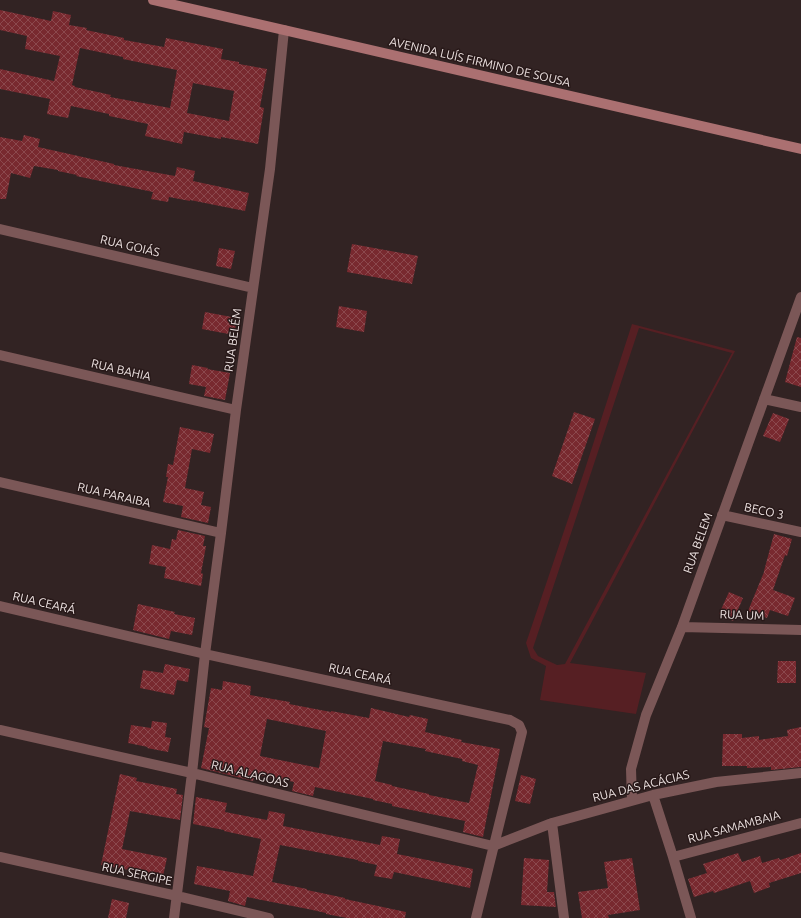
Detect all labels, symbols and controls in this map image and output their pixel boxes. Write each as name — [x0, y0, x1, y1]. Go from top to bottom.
street label: AVENIDA LUÍS FIRMINO DE SOUSA — [388, 34, 572, 89]
street label: RUA GOIÁS — [99, 232, 161, 259]
street label: RUA BELÉM — [222, 307, 243, 372]
street label: RUA BAHIA — [90, 356, 152, 383]
street label: RUA PARAIBA — [76, 480, 152, 509]
street label: BECO 3 — [743, 500, 785, 521]
street label: RUA BELEM — [681, 511, 715, 575]
street label: RUA CEARÁ — [12, 589, 77, 616]
street label: RUA UM — [719, 607, 765, 622]
street label: RUA CEARÁ — [328, 661, 393, 687]
street label: RUA ALAGOAS — [210, 758, 290, 789]
street label: RUA DAS ACÁCIAS — [591, 767, 691, 804]
street label: RUA SAMAMBAIA — [686, 808, 782, 845]
street label: RUA SERGIPE — [101, 860, 174, 887]

